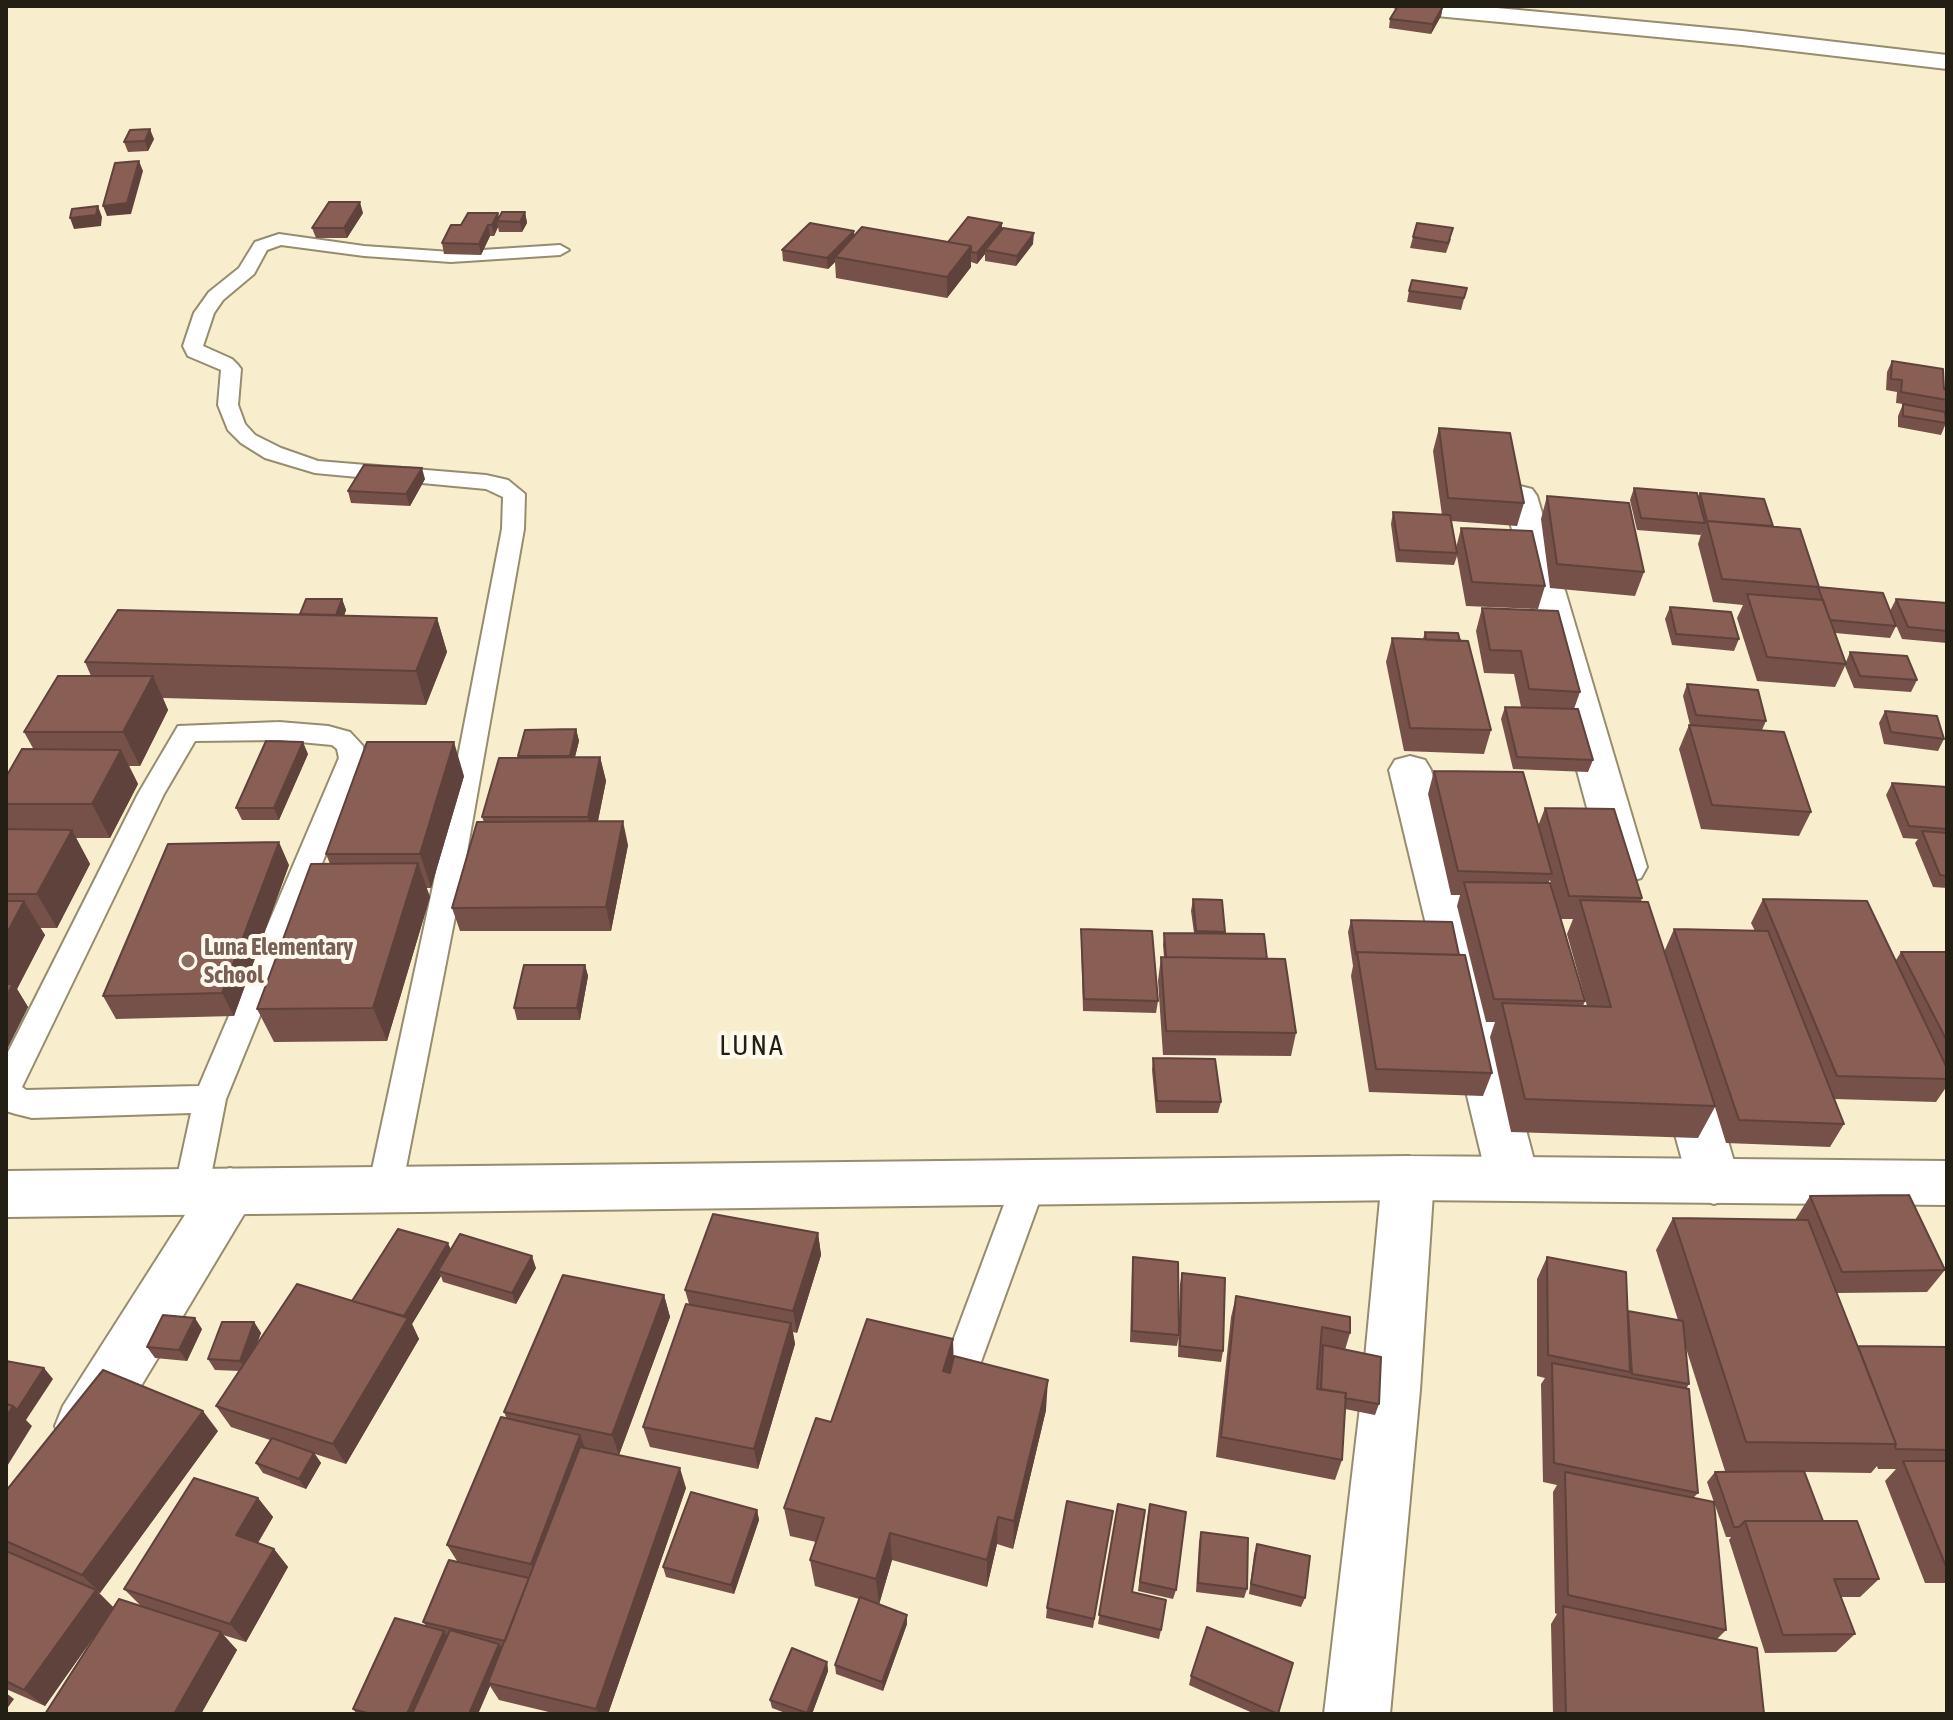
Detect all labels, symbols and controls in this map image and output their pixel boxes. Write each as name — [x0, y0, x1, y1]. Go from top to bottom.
place label: Luna Elementary School — [204, 933, 353, 989]
marker: Luna Elementary School — [179, 952, 197, 970]
district label: LUNA — [719, 1029, 785, 1063]

